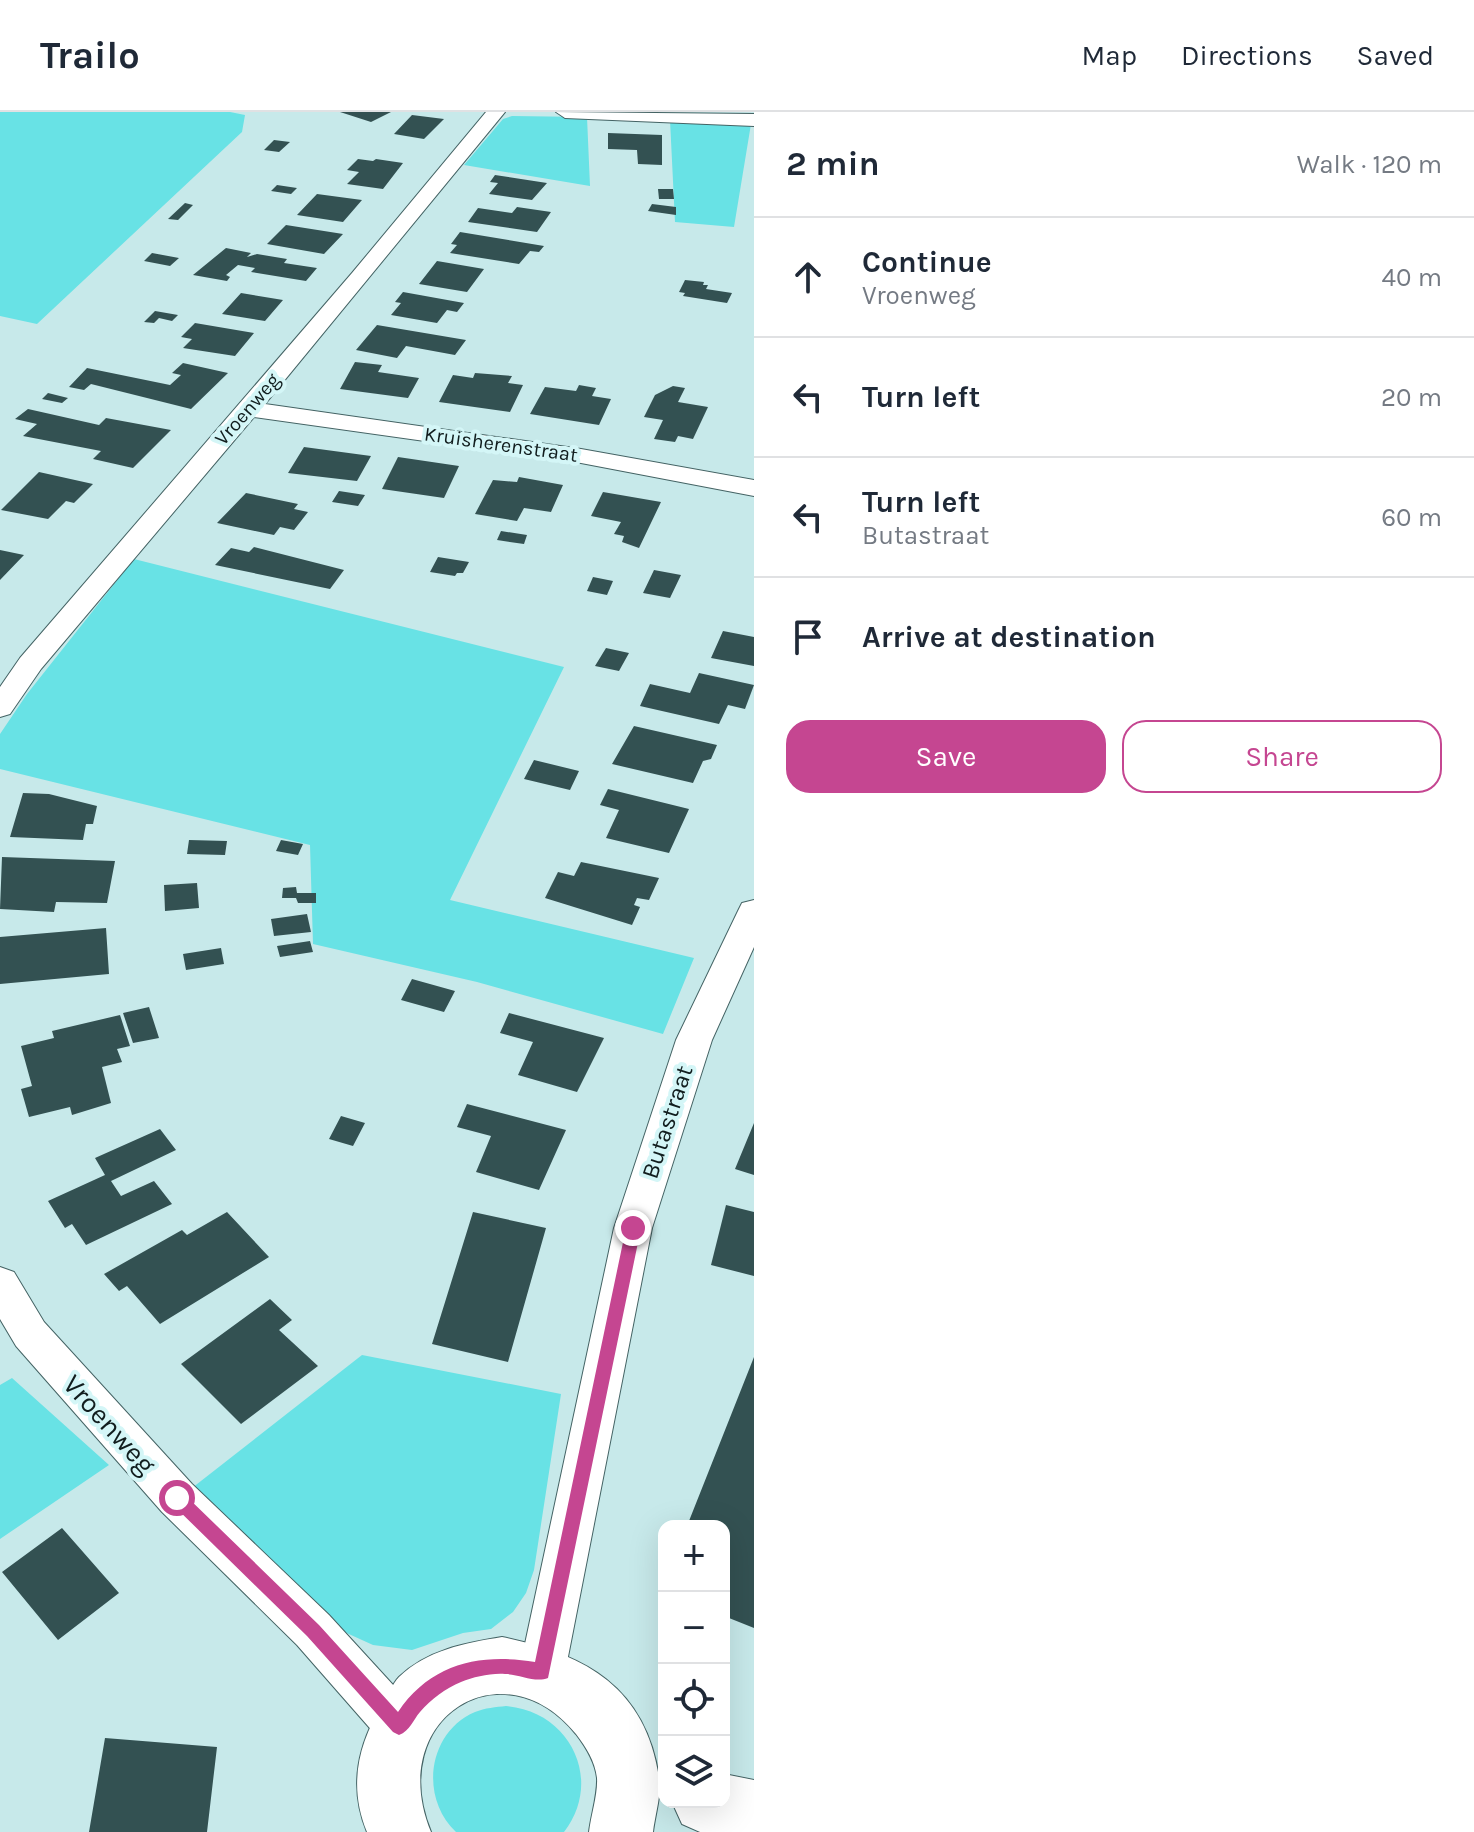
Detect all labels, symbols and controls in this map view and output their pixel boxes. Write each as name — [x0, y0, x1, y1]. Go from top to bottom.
text: Trailo — [40, 33, 140, 78]
text: Map — [1082, 39, 1137, 72]
text: Directions — [1181, 39, 1313, 72]
text: Saved — [1357, 39, 1434, 72]
text: 2 min — [786, 144, 880, 184]
text: Walk · 120 m — [1297, 149, 1442, 180]
text: Continue — [862, 244, 992, 280]
icon: ahead — [786, 255, 830, 299]
text: 40 m — [1382, 262, 1442, 293]
text: Vroenweg — [862, 280, 976, 311]
street label: Vroenweg — [210, 369, 285, 450]
icon: left — [786, 375, 830, 419]
text: Turn left — [862, 379, 980, 415]
text: 20 m — [1381, 382, 1442, 413]
street label: Kruisherenstraat — [423, 422, 580, 467]
text: Turn left — [862, 484, 980, 520]
icon: left — [786, 495, 830, 539]
text: 60 m — [1381, 502, 1442, 533]
text: Butastraat — [862, 520, 989, 551]
icon: arrive — [786, 615, 830, 659]
text: Arrive at destination — [862, 619, 1156, 655]
button: Save — [786, 720, 1106, 793]
button: Share — [1122, 720, 1442, 793]
street label: Butastraat — [636, 1062, 698, 1182]
route end — [615, 1210, 651, 1246]
street label: Vroenweg — [56, 1368, 163, 1481]
route start — [159, 1480, 195, 1516]
map controls — [658, 1520, 730, 1808]
button: + — [658, 1520, 730, 1592]
button: − — [658, 1592, 730, 1664]
button: locate — [658, 1664, 730, 1736]
button: layers — [658, 1736, 730, 1808]

